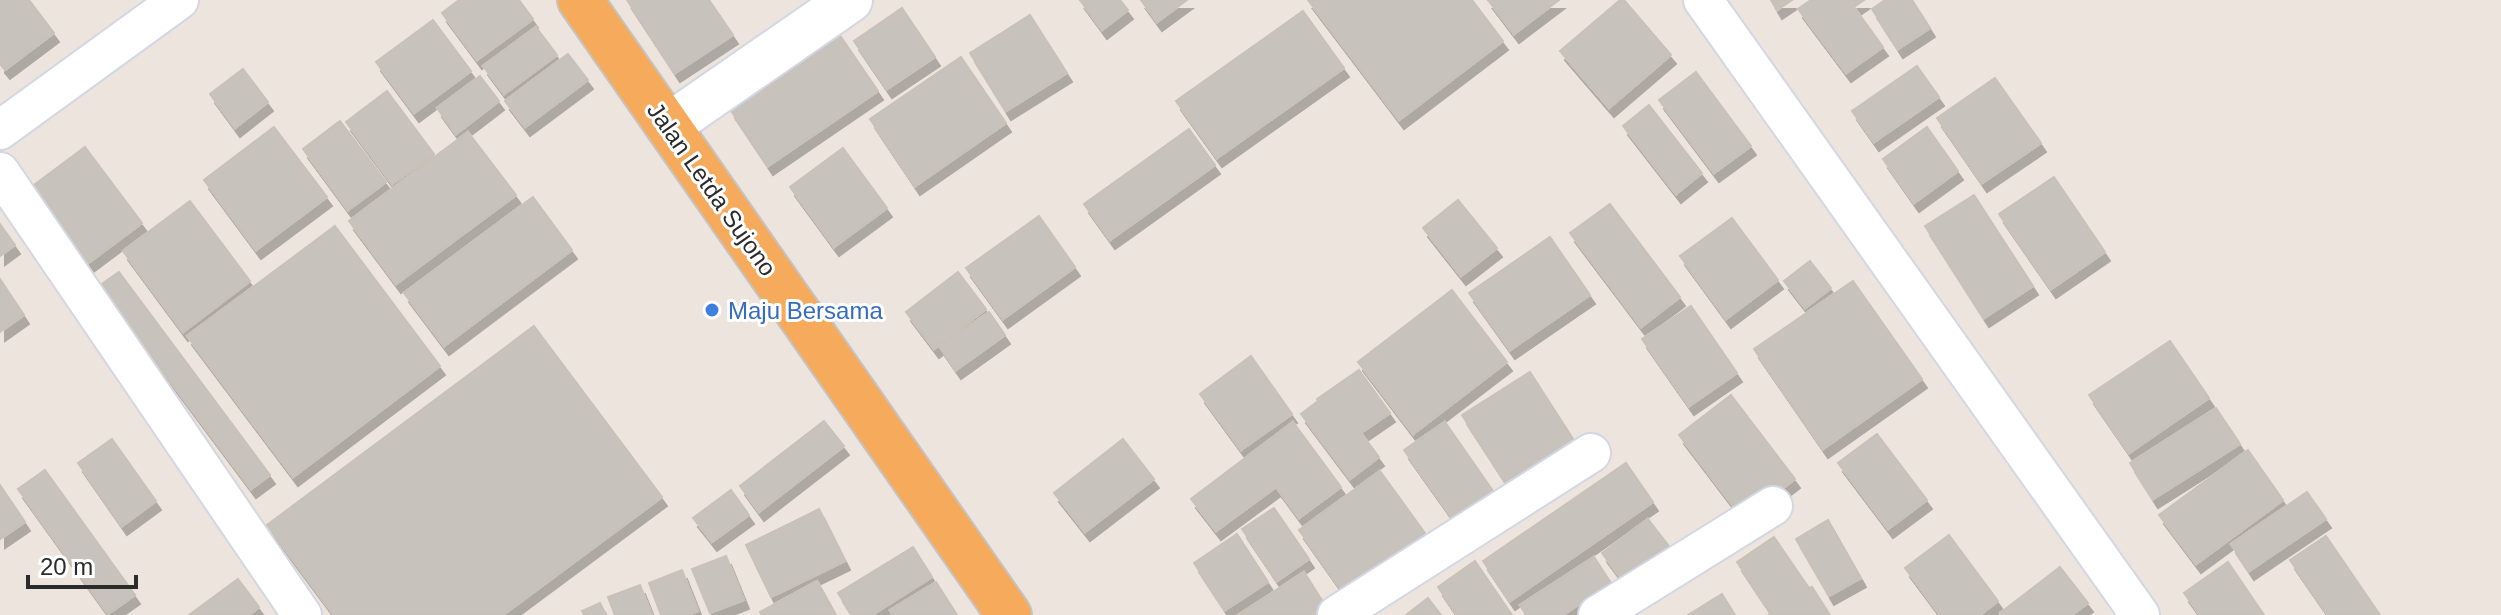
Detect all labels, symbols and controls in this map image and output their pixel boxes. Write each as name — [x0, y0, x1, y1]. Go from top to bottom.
street label: Jalan Letda Sujono — [642, 97, 782, 281]
place label: Maju Bersama — [728, 297, 883, 324]
marker: Maju Bersama — [703, 301, 721, 319]
scale bar — [28, 539, 136, 589]
text: 20 m — [40, 553, 93, 580]

